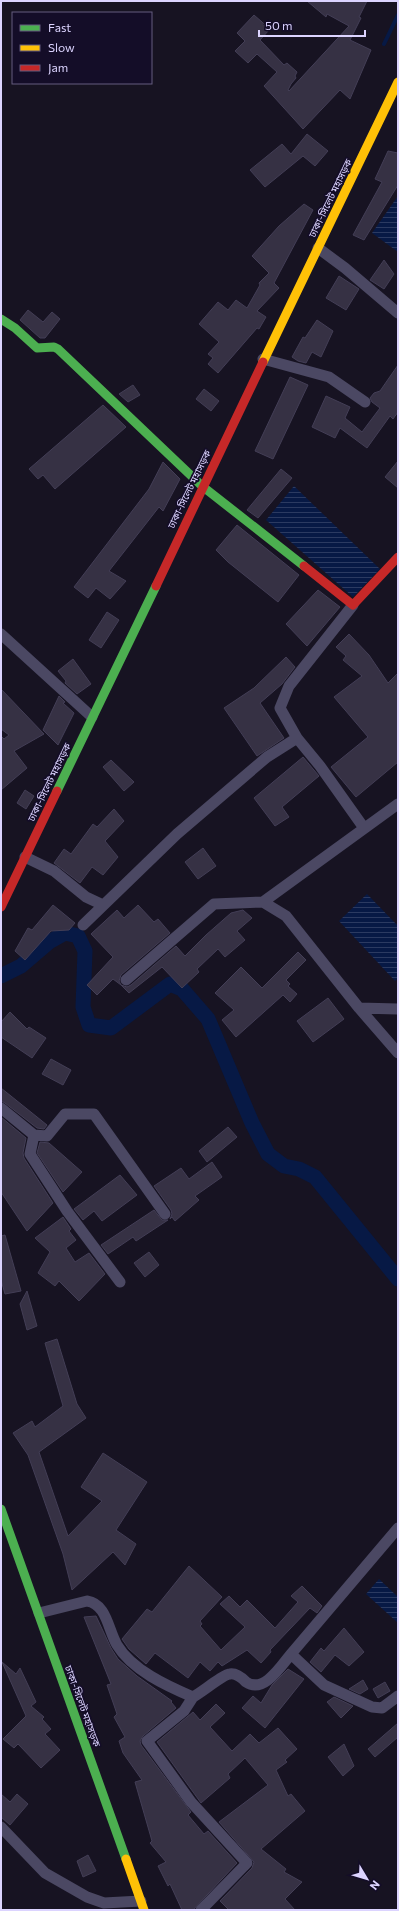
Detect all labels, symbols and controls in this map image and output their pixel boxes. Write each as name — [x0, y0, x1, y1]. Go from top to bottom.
legend — [12, 12, 152, 84]
scale bar — [259, 12, 365, 38]
text: 50 m — [265, 18, 293, 32]
text: Fast — [48, 20, 71, 34]
text: Slow — [48, 40, 75, 54]
text: Jam — [48, 60, 68, 75]
street label: ঢাকা-সিলেট মহাসড়ক — [305, 156, 355, 240]
street label: ঢাকা-সিলেট মহাসড়ক — [164, 447, 214, 531]
street label: ঢাকা-সিলেট মহাসড়ক — [24, 740, 74, 824]
street label: ঢাকা-সিলেট মহাসড়ক — [62, 1663, 104, 1749]
north arrow — [347, 1859, 387, 1899]
text: N — [368, 1878, 383, 1893]

